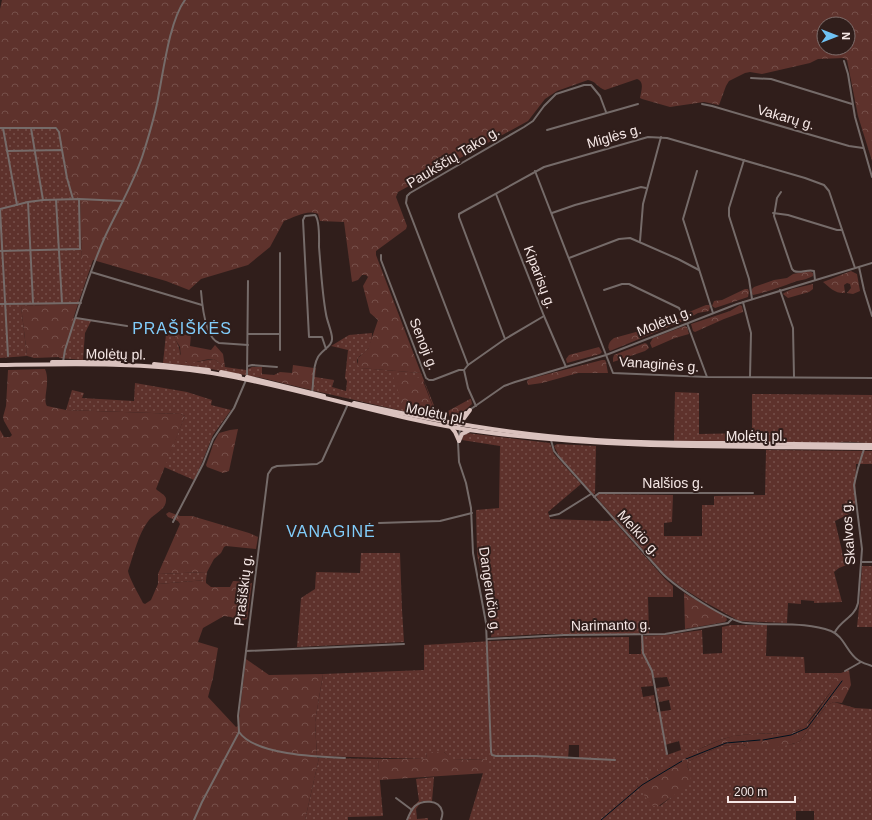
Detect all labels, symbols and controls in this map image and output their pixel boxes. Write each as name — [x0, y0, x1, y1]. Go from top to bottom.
north arrow — [816, 16, 856, 56]
text: N — [840, 32, 852, 40]
street label: Vakarų g. — [755, 101, 817, 133]
street label: Miglės g. — [585, 121, 643, 151]
street label: Paukščių Tako g. — [404, 123, 502, 191]
street label: Kiparisų g. — [521, 243, 559, 311]
street label: Molėtų g. — [634, 303, 694, 339]
street label: Senoji g. — [406, 316, 442, 372]
district label: PRAŠIŠKĖS — [132, 319, 232, 337]
street label: Molėtų pl. — [86, 345, 146, 363]
street label: Vanaginės g. — [618, 353, 700, 375]
street label: Molėtų pl. — [405, 399, 467, 427]
street label: Molėtų pl. — [726, 428, 786, 444]
street label: Nalšios g. — [642, 475, 704, 491]
street label: Skalvos g. — [838, 500, 858, 566]
street label: Melkio g. — [614, 507, 664, 559]
district label: VANAGINĖ — [286, 522, 376, 540]
street label: Dangeručio g. — [476, 546, 504, 634]
street label: Prašiškių g. — [231, 553, 255, 627]
street label: Narimanto g. — [571, 616, 651, 634]
scale bar — [728, 778, 795, 804]
text: 200 m — [734, 785, 767, 799]

